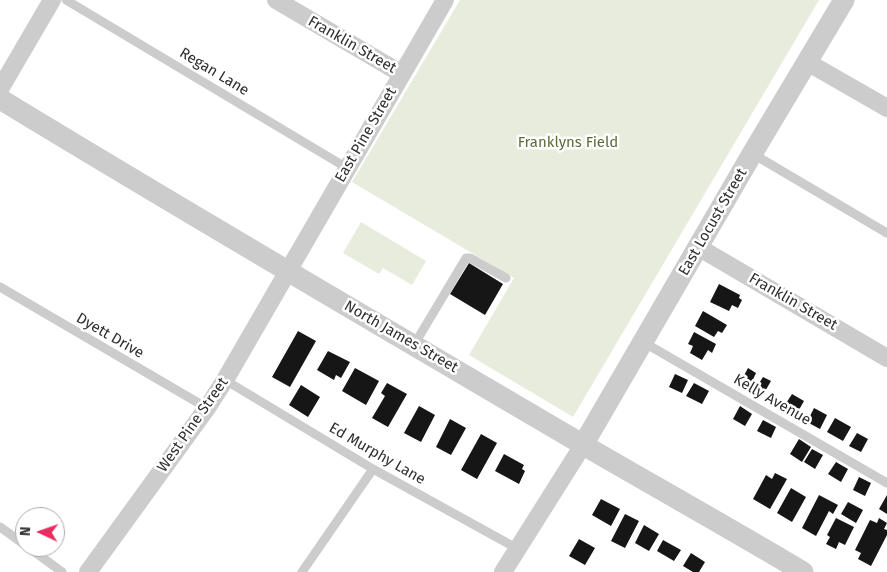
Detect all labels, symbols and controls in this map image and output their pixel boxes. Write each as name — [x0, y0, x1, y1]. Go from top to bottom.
street label: Franklin Street — [305, 13, 399, 77]
street label: Regan Lane — [176, 44, 252, 100]
street label: East Pine Street — [331, 84, 401, 186]
park label: Franklyns Field — [518, 134, 618, 152]
street label: East Locust Street — [675, 165, 751, 279]
street label: Franklin Street — [746, 270, 840, 334]
street label: North James Street — [341, 297, 461, 377]
street label: Dyett Drive — [73, 309, 147, 363]
street label: Kelly Avenue — [730, 371, 814, 429]
street label: West Pine Street — [154, 374, 232, 476]
street label: Ed Murphy Lane — [326, 419, 428, 489]
north arrow — [15, 507, 65, 557]
text: N — [17, 526, 34, 536]

